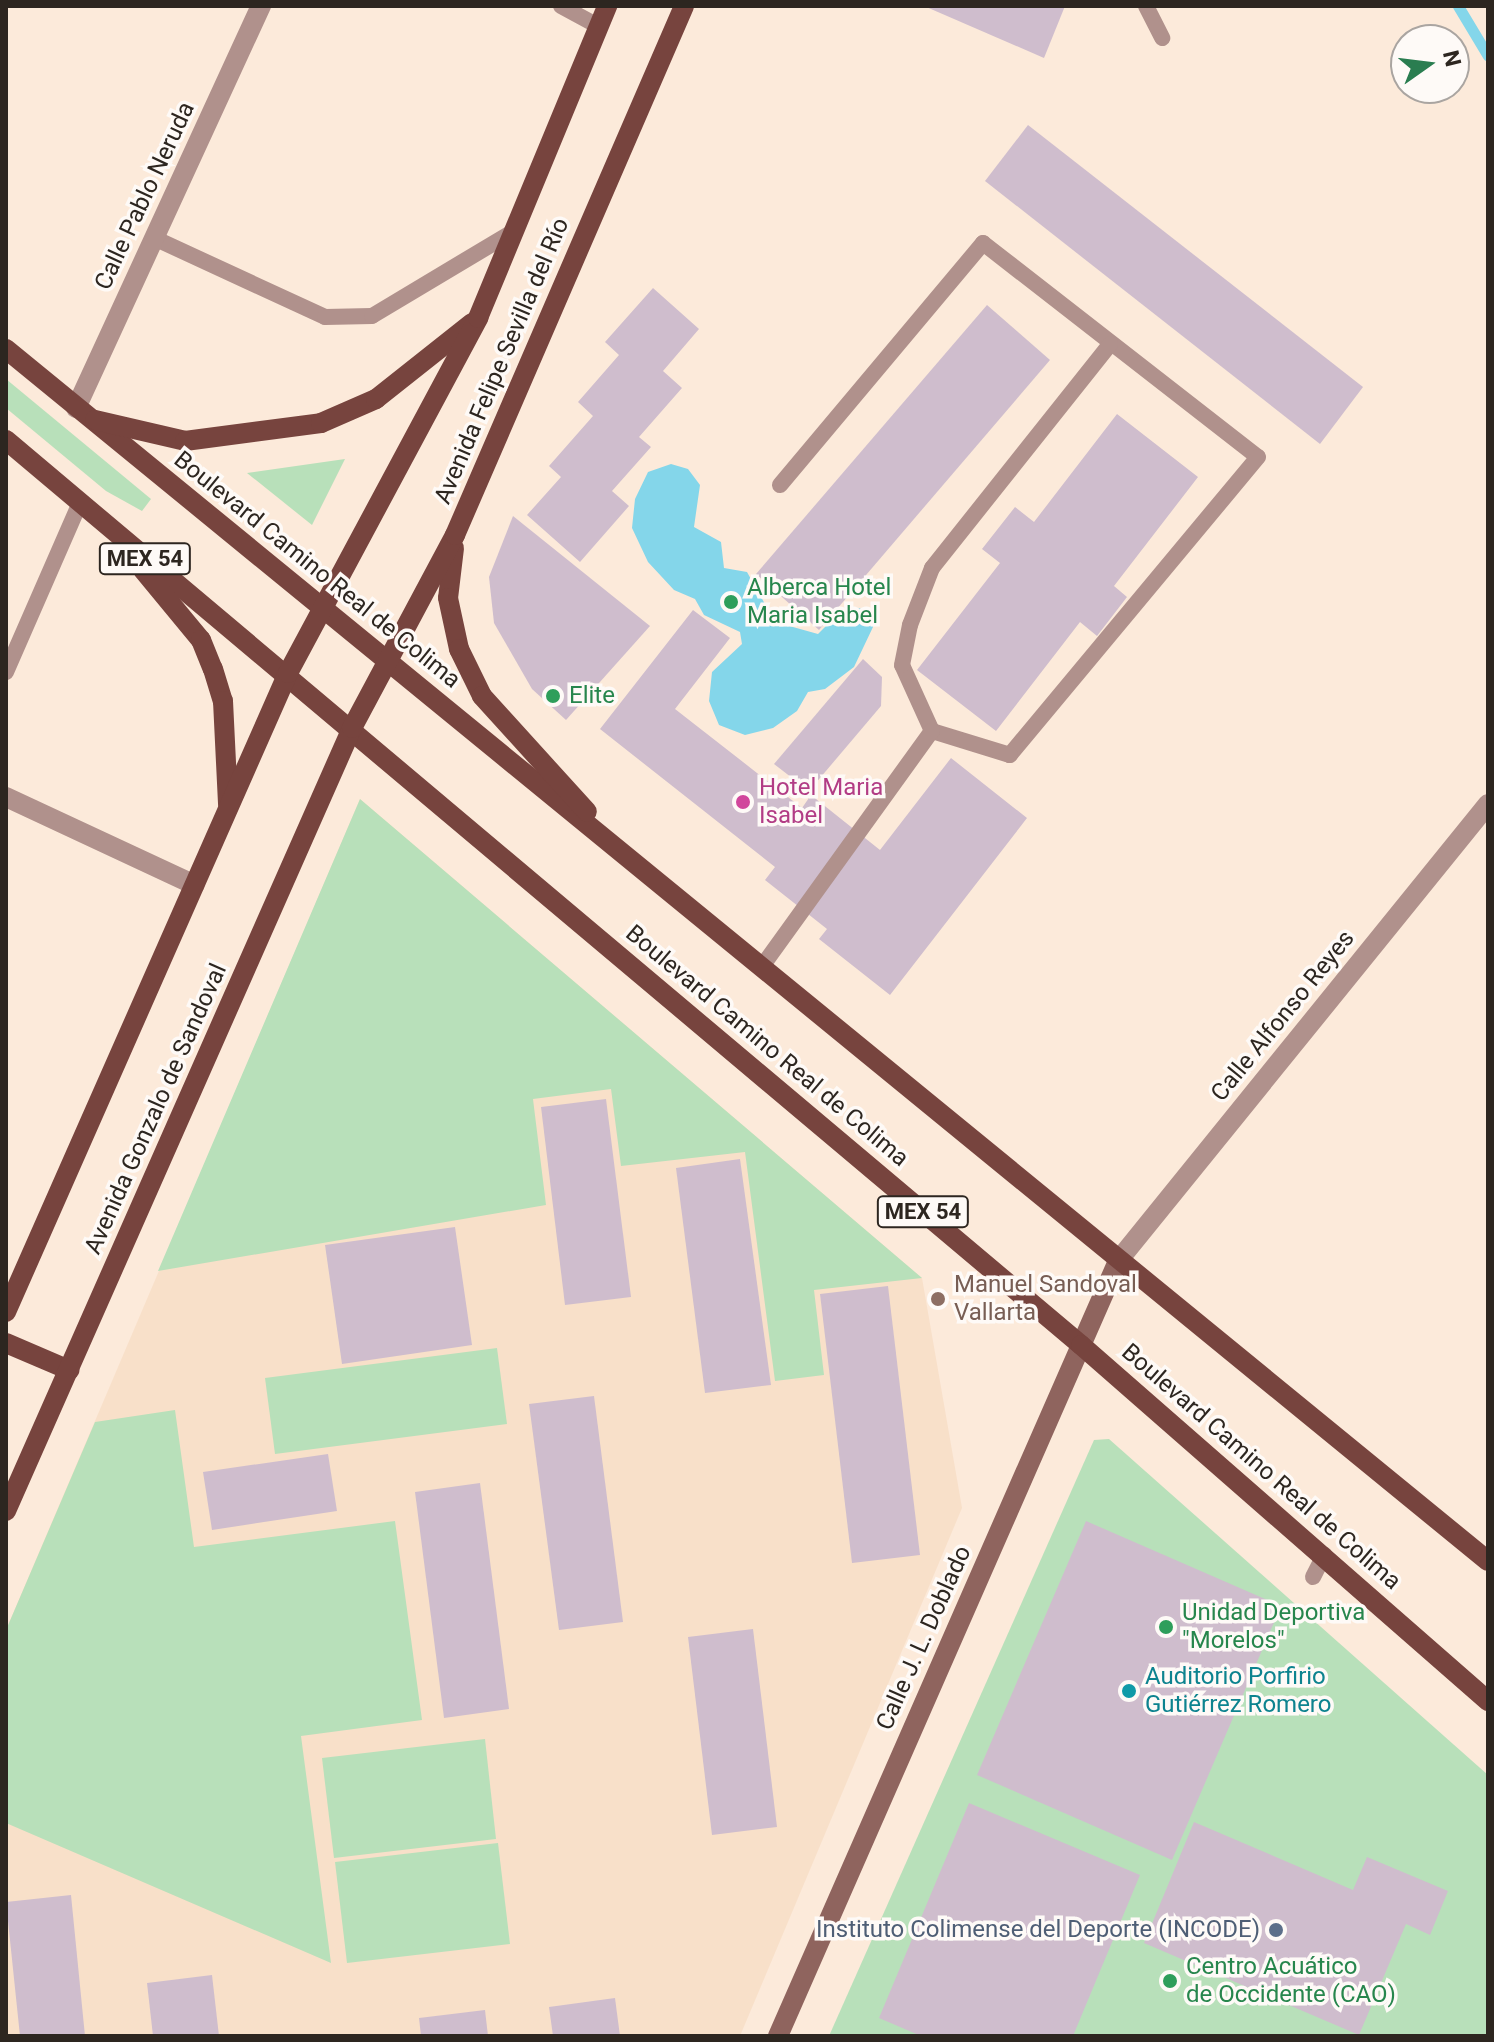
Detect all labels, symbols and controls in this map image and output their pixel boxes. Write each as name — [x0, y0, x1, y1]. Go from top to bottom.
north arrow — [1390, 24, 1470, 104]
text: N — [1438, 48, 1466, 69]
street label: Calle Pablo Neruda — [89, 98, 201, 294]
street label: Avenida Felipe Sevilla del Río — [429, 214, 575, 508]
street label: Boulevard Camino Real de Colima — [168, 445, 466, 695]
road number: MEX 54 — [97, 541, 193, 577]
place label: Alberca Hotel Maria Isabel — [747, 574, 891, 630]
marker: Alberca Hotel Maria Isabel — [722, 593, 740, 611]
place label: Elite — [569, 682, 615, 710]
marker: Elite — [544, 687, 562, 705]
place label: Hotel Maria Isabel — [759, 774, 883, 830]
marker: Hotel Maria Isabel — [734, 793, 752, 811]
street label: Boulevard Camino Real de Colima — [620, 919, 914, 1173]
street label: Calle Alfonso Reyes — [1205, 925, 1361, 1107]
street label: Avenida Gonzalo de Sandoval — [79, 959, 233, 1259]
road number: MEX 54 — [875, 1194, 971, 1230]
place label: Manuel Sandoval Vallarta — [954, 1271, 1137, 1327]
marker: Manuel Sandoval Vallarta — [929, 1290, 947, 1308]
street label: Boulevard Camino Real de Colima — [1116, 1338, 1406, 1596]
street label: Calle J. L. Doblado — [870, 1541, 978, 1735]
place label: Unidad Deportiva "Morelos" — [1182, 1599, 1365, 1655]
marker: Unidad Deportiva "Morelos" — [1157, 1618, 1175, 1636]
place label: Auditorio Porfirio Gutiérrez Romero — [1145, 1663, 1331, 1719]
marker: Auditorio Porfirio Gutiérrez Romero — [1120, 1682, 1138, 1700]
place label: Instituto Colimense del Deporte (INCODE) — [816, 1916, 1260, 1944]
marker: Instituto Colimense del Deporte (INCODE) — [1267, 1921, 1285, 1939]
place label: Centro Acuático de Occidente (CAO) — [1186, 1953, 1396, 2009]
marker: Centro Acuático de Occidente (CAO) — [1161, 1972, 1179, 1990]

